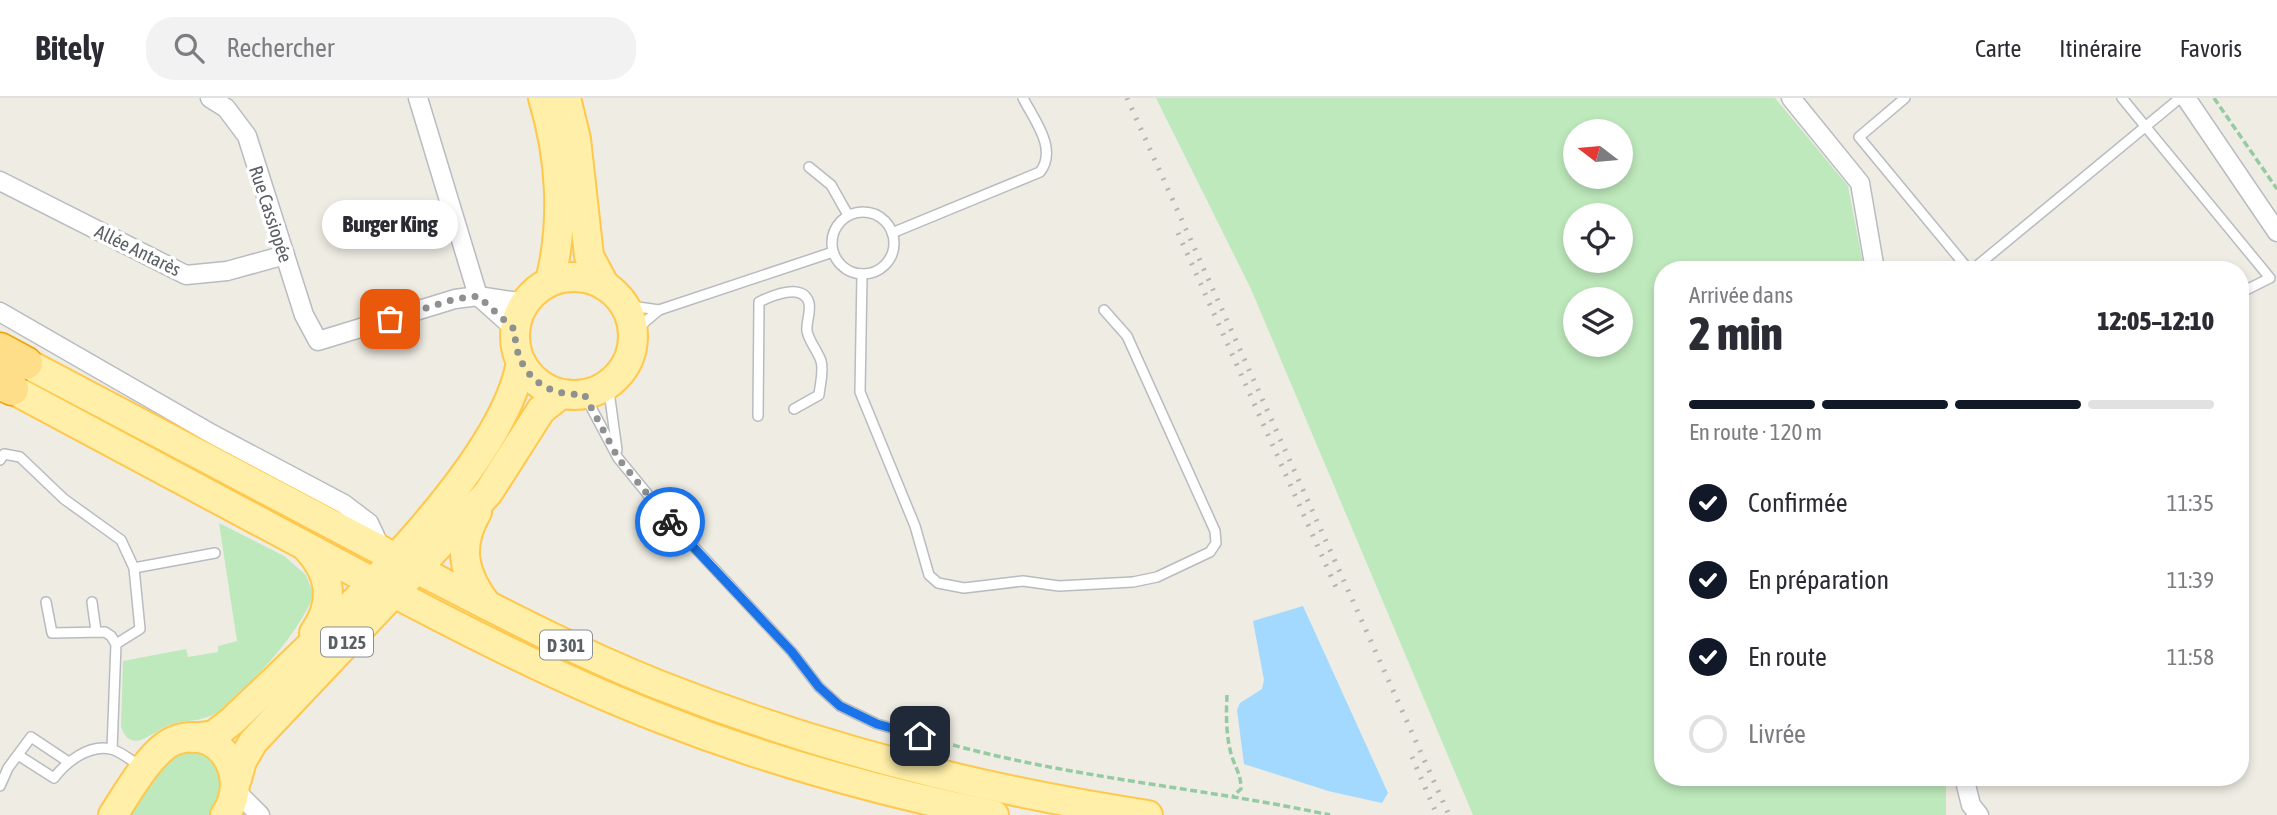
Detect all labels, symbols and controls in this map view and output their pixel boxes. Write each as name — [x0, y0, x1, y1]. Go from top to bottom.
search box — [146, 17, 636, 80]
text: Bitely — [35, 29, 104, 67]
icon: search — [170, 29, 208, 67]
text: Rechercher — [226, 33, 335, 63]
text: Carte — [1975, 35, 2021, 62]
text: Itinéraire — [2059, 35, 2142, 62]
text: Favoris — [2180, 35, 2242, 62]
north arrow — [1563, 119, 1633, 189]
map controls — [1563, 119, 1633, 357]
street label: Rue Cassiopée — [245, 163, 297, 265]
callout: Burger King — [322, 200, 458, 249]
button: locate — [1563, 203, 1633, 273]
text: Burger King — [342, 211, 438, 237]
street label: Allée Antarès — [92, 220, 185, 280]
text: Arrivée dans — [1689, 282, 1793, 308]
button: layers — [1563, 287, 1633, 357]
pin — [360, 289, 420, 349]
icon: bag — [371, 300, 409, 338]
text: 12:05–12:10 — [2097, 306, 2214, 336]
text: 2 min — [1689, 307, 1783, 360]
text: En route · 120 m — [1689, 419, 1822, 445]
icon: check — [1689, 484, 1727, 522]
courier — [635, 487, 705, 557]
text: Confirmée — [1748, 488, 1848, 518]
text: 11:35 — [2167, 490, 2214, 516]
icon: bike — [651, 503, 689, 541]
icon: check — [1689, 561, 1727, 599]
text: En préparation — [1748, 565, 1889, 595]
text: 11:39 — [2167, 567, 2214, 593]
road number: D 125 — [321, 628, 373, 656]
road number: D 301 — [540, 630, 592, 660]
icon: check — [1689, 638, 1727, 676]
text: En route — [1748, 642, 1827, 672]
text: 11:58 — [2167, 644, 2214, 670]
pin — [890, 706, 950, 766]
icon: home — [901, 717, 939, 755]
text: Livrée — [1748, 719, 1806, 749]

